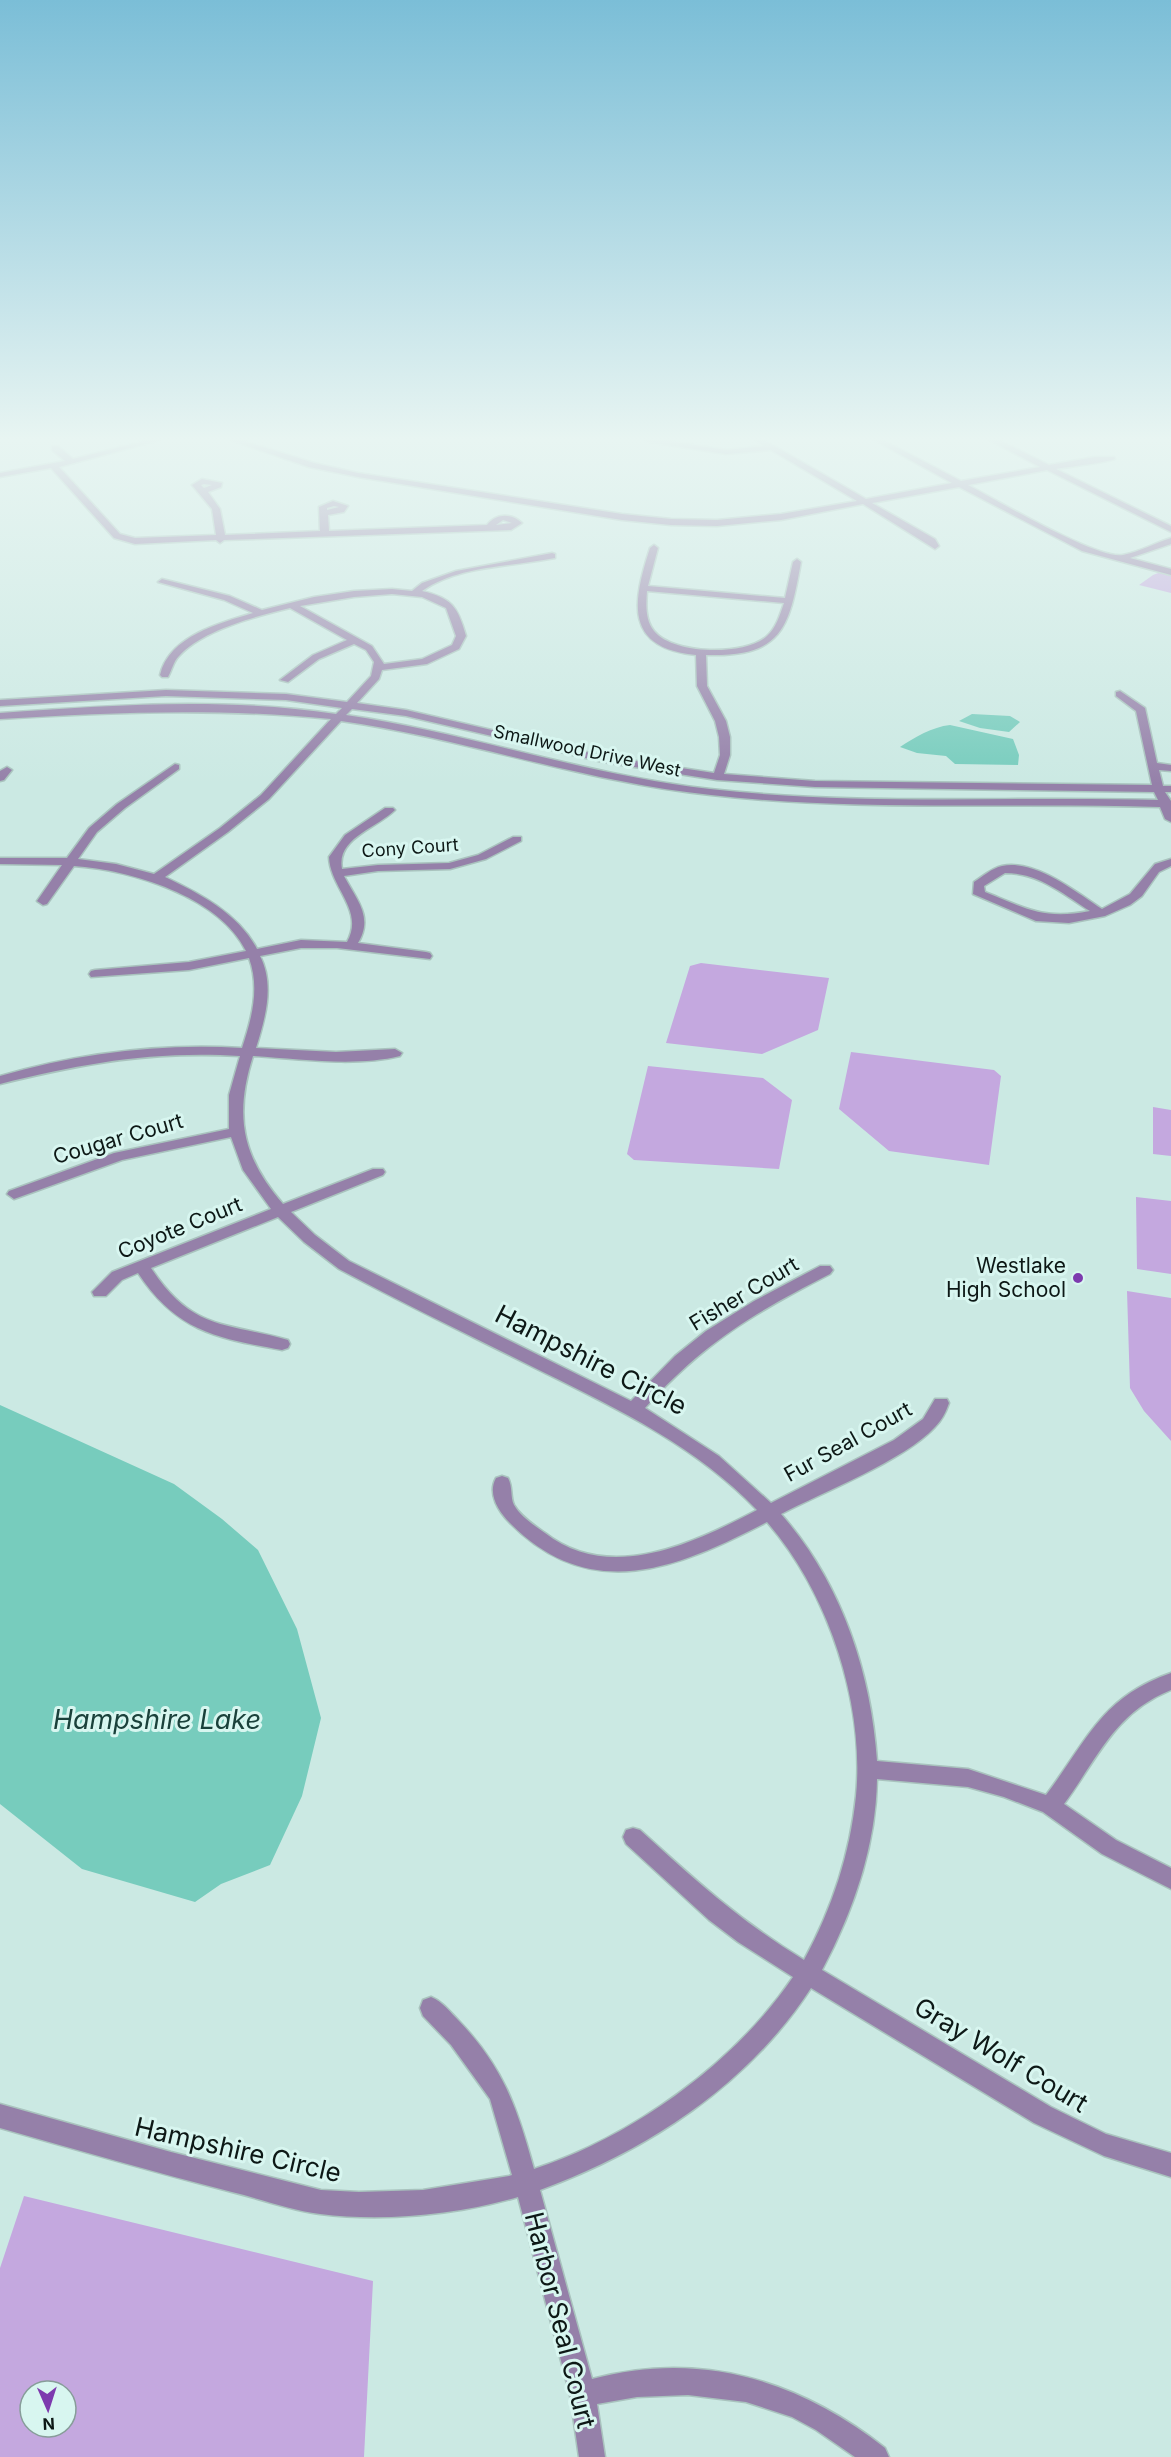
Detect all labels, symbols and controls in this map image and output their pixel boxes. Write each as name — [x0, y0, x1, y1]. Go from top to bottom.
street label: Smallwood Drive West — [492, 720, 683, 781]
street label: Cony Court — [361, 834, 459, 861]
street label: Cougar Court — [50, 1108, 186, 1169]
street label: Coyote Court — [114, 1191, 246, 1264]
street label: Fisher Court — [685, 1251, 803, 1336]
place label: Westlake High School — [946, 1253, 1066, 1302]
marker: Westlake High School — [1071, 1271, 1085, 1285]
street label: Hampshire Circle — [490, 1298, 692, 1421]
street label: Fur Seal Court — [780, 1396, 916, 1487]
water label: Hampshire Lake — [53, 1703, 261, 1736]
street label: Gray Wolf Court — [909, 1991, 1094, 2119]
street label: Hampshire Circle — [132, 2111, 344, 2188]
street label: Harbor Seal Court — [519, 2209, 602, 2431]
north arrow — [18, 2379, 78, 2439]
text: N — [42, 2414, 55, 2434]

